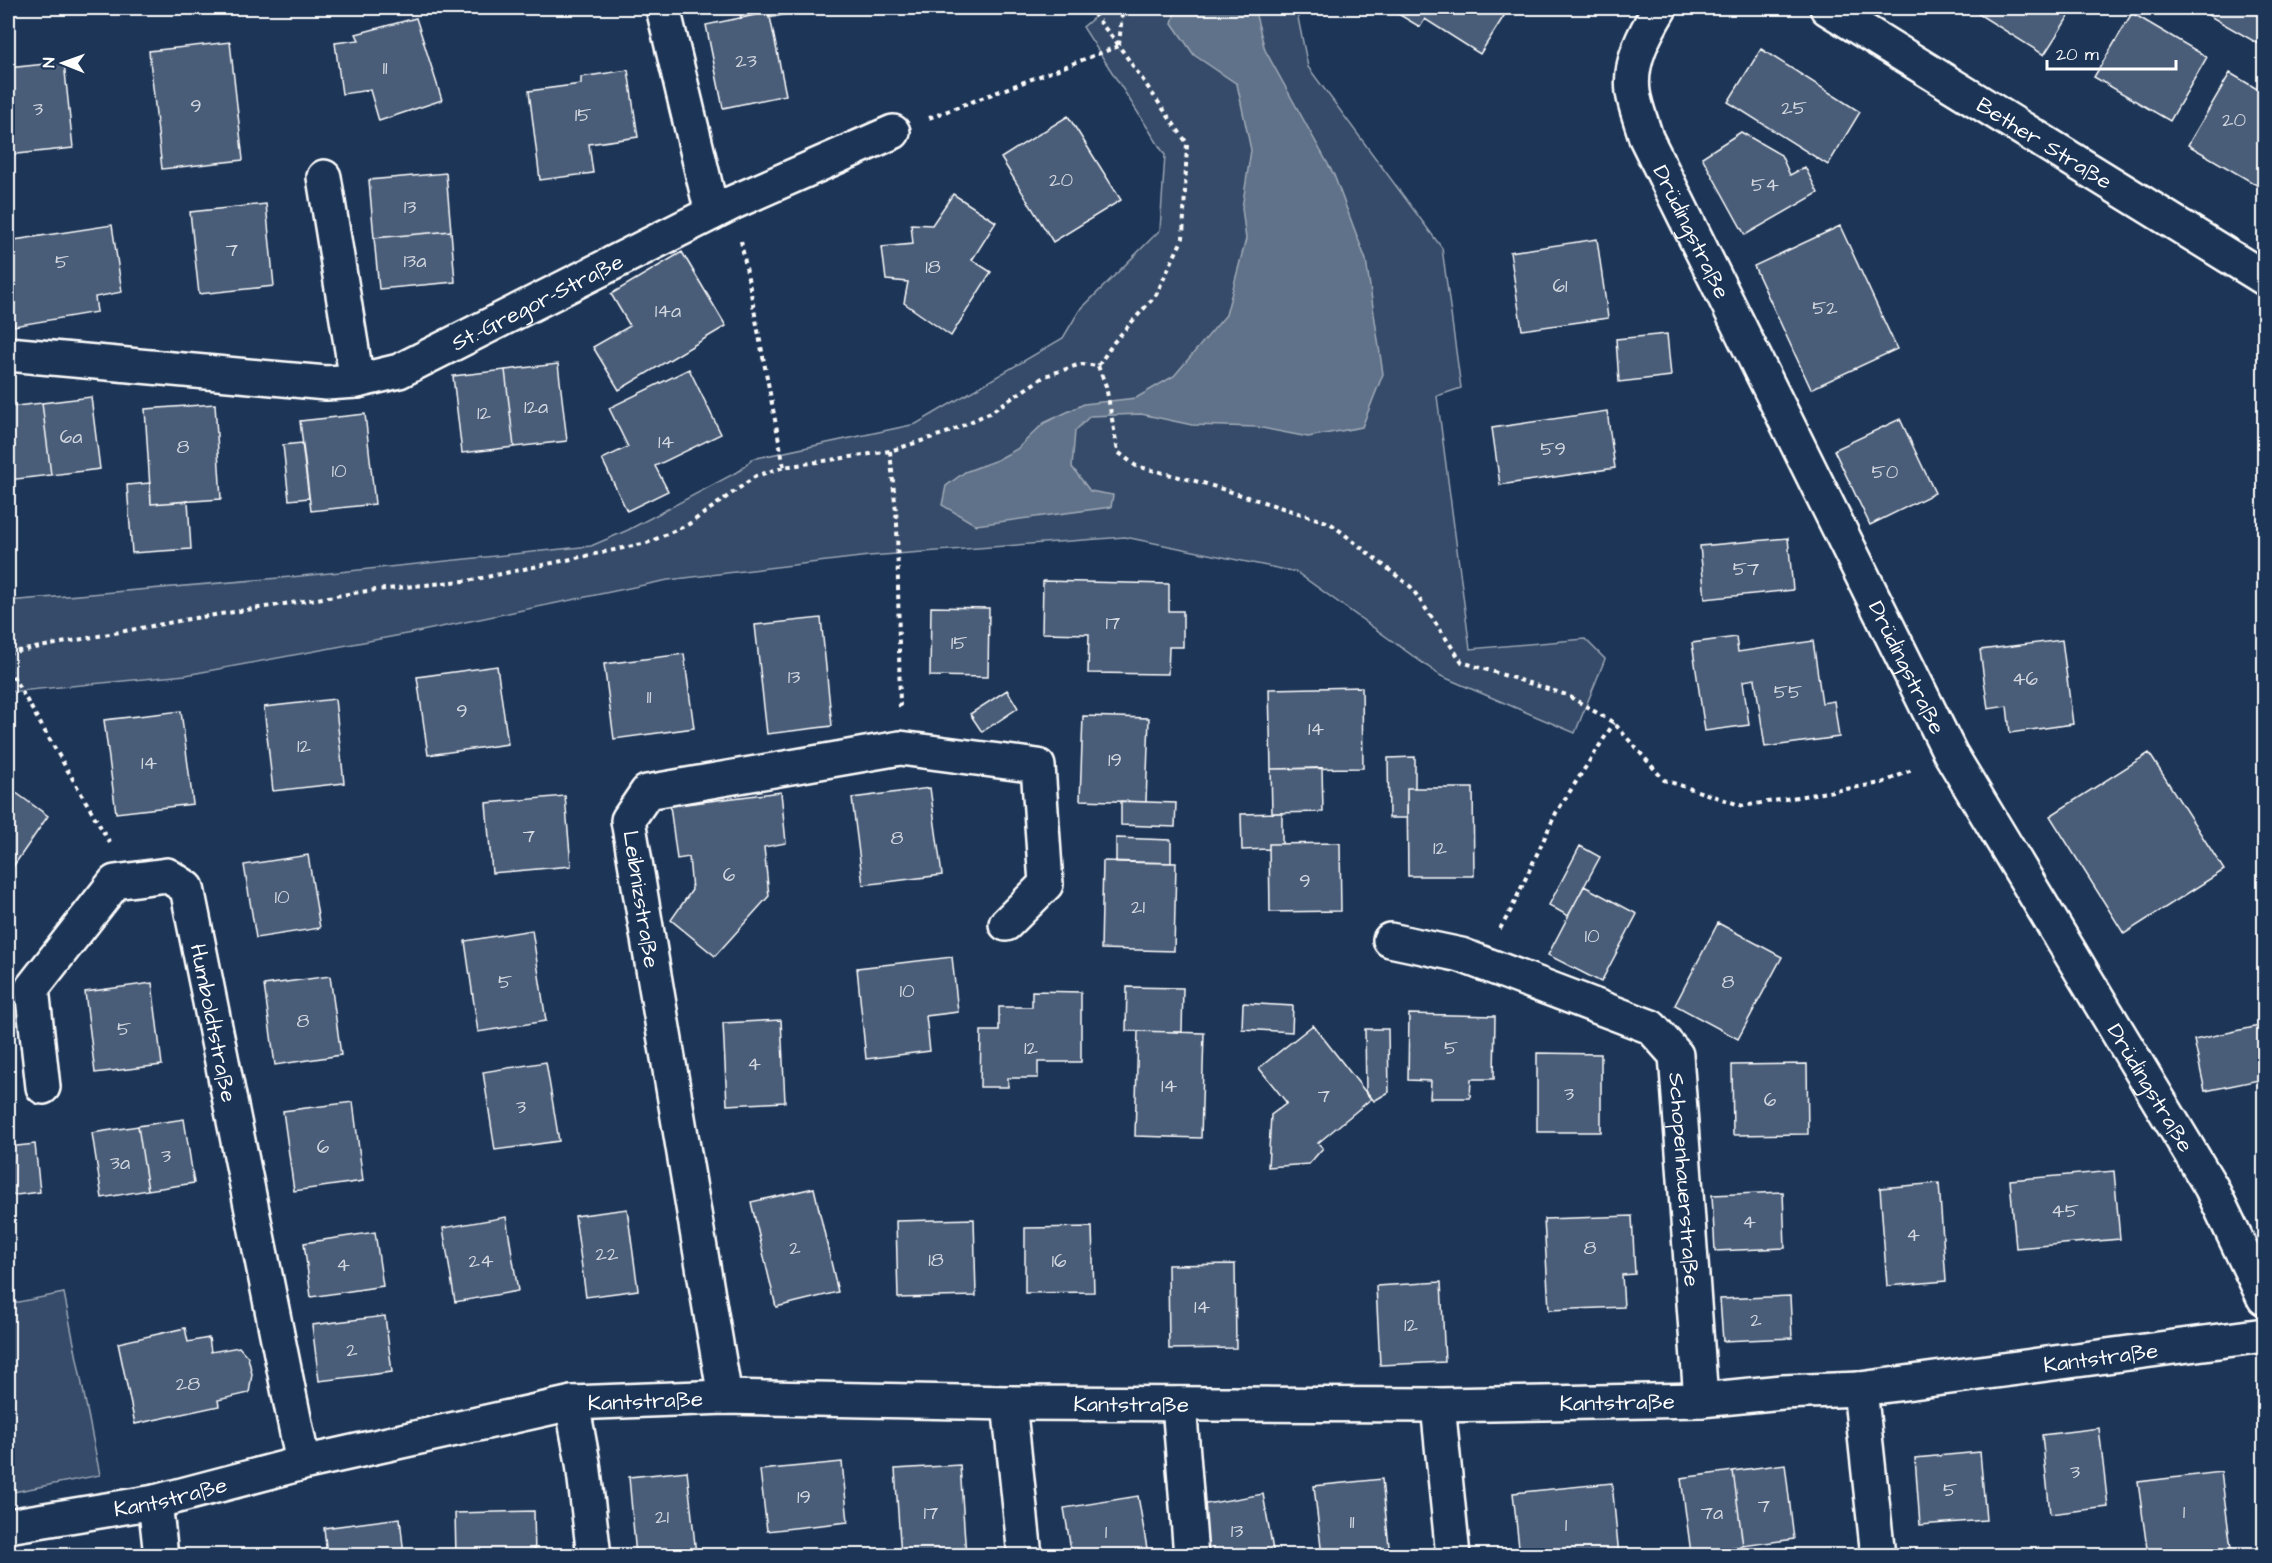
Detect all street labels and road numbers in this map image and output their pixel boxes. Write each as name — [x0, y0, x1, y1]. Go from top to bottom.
street label: Bether Straße — [1970, 90, 2118, 198]
street label: Drüdingstraße — [1645, 160, 1737, 304]
street label: St.-Gregor-Straße — [446, 246, 629, 359]
street label: Drüdingstraße — [1860, 596, 1952, 740]
street label: Leibnizstraße — [614, 828, 667, 970]
street label: Humboldtstraße — [182, 941, 244, 1105]
street label: Drüdingstraße — [2099, 1018, 2201, 1158]
street label: Schopenhauerstraße — [1660, 1071, 1707, 1288]
street label: Kantstraße — [2042, 1335, 2160, 1381]
street label: Kantstraße — [587, 1384, 704, 1419]
street label: Kantstraße — [1559, 1386, 1675, 1420]
street label: Kantstraße — [1073, 1389, 1189, 1421]
street label: Kantstraße — [112, 1470, 231, 1525]

